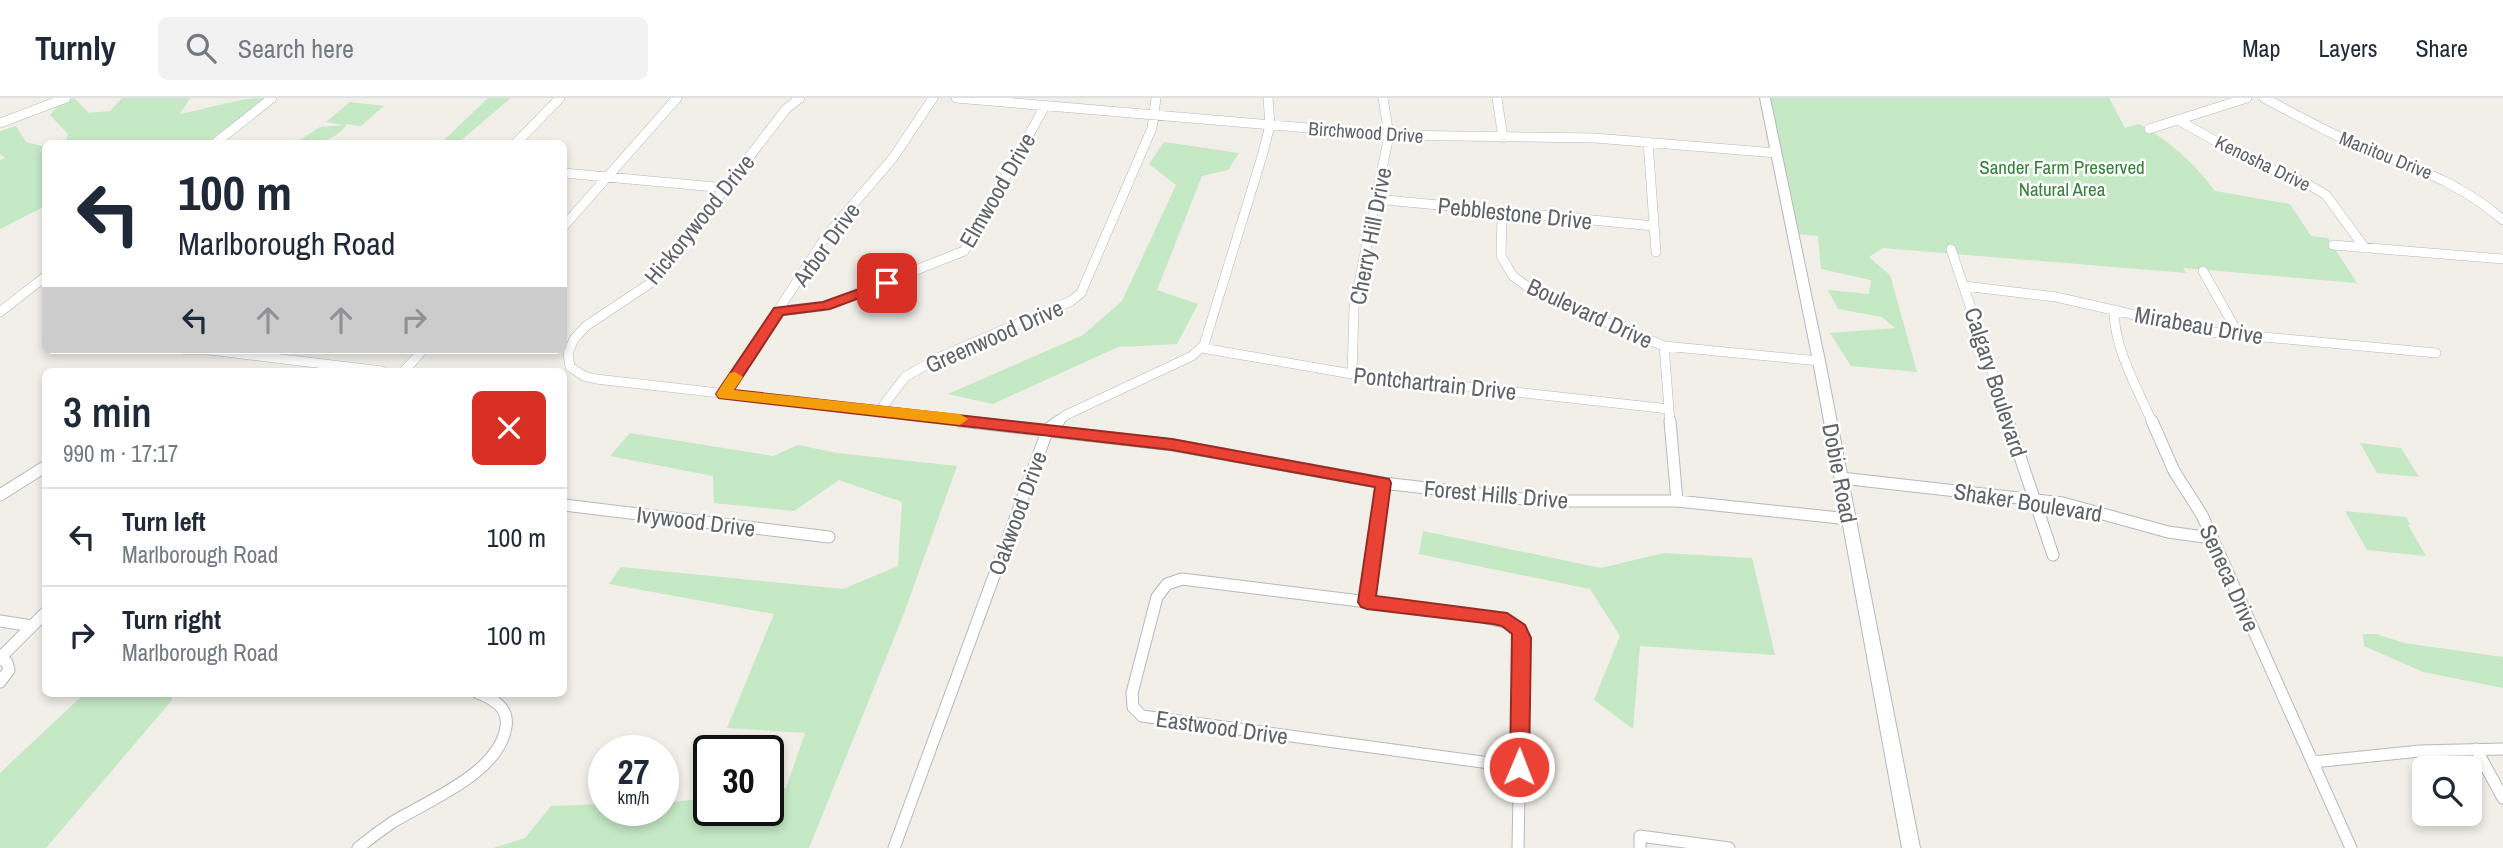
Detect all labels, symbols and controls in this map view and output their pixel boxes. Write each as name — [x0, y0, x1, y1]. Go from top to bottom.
search box — [158, 17, 648, 80]
text: Turnly — [35, 26, 116, 70]
icon: search — [182, 29, 220, 67]
text: Search here — [238, 31, 354, 66]
text: Map — [2242, 32, 2280, 64]
text: Layers — [2318, 32, 2377, 64]
text: Share — [2415, 32, 2468, 64]
street label: Birchwood Drive — [1308, 115, 1424, 149]
street label: Manitou Drive — [2336, 125, 2436, 185]
street label: Elmwood Drive — [952, 127, 1042, 253]
street label: Kenosha Drive — [2211, 129, 2315, 197]
street label: Hickorywood Drive — [637, 147, 761, 291]
park label: Sander Farm Preserved Natural Area — [1979, 154, 2145, 202]
text: 100 m — [178, 159, 292, 225]
street label: Cherry Hill Drive — [1341, 165, 1399, 307]
icon: left — [63, 168, 154, 259]
street label: Pebblestone Drive — [1436, 189, 1594, 237]
street label: Arbor Drive — [785, 196, 867, 293]
text: Marlborough Road — [178, 222, 395, 265]
pin — [857, 253, 917, 313]
icon: arrive — [868, 264, 906, 302]
street label: Boulevard Drive — [1522, 270, 1658, 356]
street label: Greenwood Drive — [920, 292, 1068, 380]
street label: Mirabeau Drive — [2132, 298, 2266, 352]
icon: left — [176, 301, 214, 339]
icon: ahead — [249, 301, 287, 339]
icon: ahead — [322, 301, 360, 339]
icon: right — [395, 301, 433, 339]
street label: Calgary Boulevard — [1957, 303, 2035, 461]
street label: Pontchartrain Drive — [1352, 359, 1518, 407]
text: 3 min — [63, 384, 152, 440]
button: close — [472, 391, 546, 465]
street label: Dobie Road — [1815, 421, 1865, 525]
text: 990 m · 17:17 — [63, 438, 178, 469]
street label: Oakwood Drive — [980, 447, 1054, 579]
street label: Forest Hills Drive — [1423, 472, 1569, 516]
street label: Shaker Boulevard — [1952, 475, 2104, 529]
street label: Ivywood Drive — [635, 498, 757, 544]
text: Turn left — [122, 504, 206, 539]
icon: left — [63, 518, 101, 556]
text: 100 m — [487, 520, 546, 555]
street label: Seneca Drive — [2193, 520, 2267, 636]
text: Marlborough Road — [122, 539, 278, 570]
text: Turn right — [122, 602, 221, 637]
icon: right — [63, 616, 101, 654]
text: 100 m — [487, 618, 546, 653]
text: Marlborough Road — [122, 637, 278, 668]
street label: Eastwood Drive — [1154, 702, 1290, 752]
position arrow — [1482, 730, 1556, 804]
speed limit sign: 30 — [693, 735, 784, 826]
text: 27 — [618, 748, 649, 795]
map controls — [2412, 756, 2482, 826]
button: search — [2412, 756, 2482, 826]
text: km/h — [618, 785, 650, 810]

